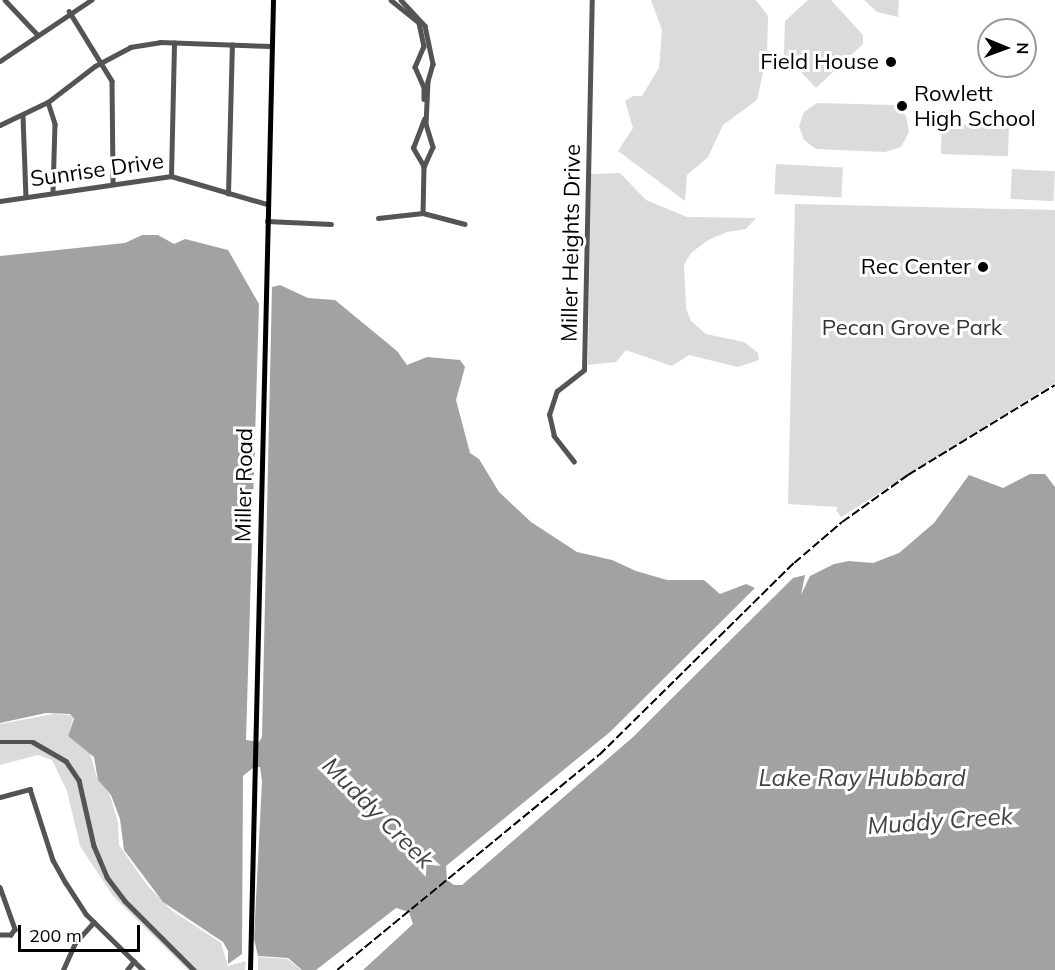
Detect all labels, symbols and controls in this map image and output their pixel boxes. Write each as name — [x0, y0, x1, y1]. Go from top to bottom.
north arrow — [977, 18, 1037, 78]
text: N — [1013, 42, 1033, 54]
place label: Field House — [760, 49, 879, 75]
marker: Field House — [884, 55, 898, 69]
place label: Rowlett High School — [914, 80, 1036, 132]
marker: Rowlett High School — [895, 99, 909, 113]
street label: Miller Heights Drive — [556, 144, 586, 342]
street label: Sunrise Drive — [29, 148, 165, 192]
place label: Rec Center — [861, 254, 971, 280]
marker: Rec Center — [976, 260, 990, 274]
park label: Pecan Grove Park — [822, 315, 1002, 341]
street label: Miller Road — [230, 428, 258, 542]
water label: Muddy Creek — [316, 751, 440, 875]
water label: Lake Ray Hubbard — [758, 764, 966, 792]
water label: Muddy Creek — [866, 802, 1014, 840]
scale bar — [21, 913, 142, 951]
text: 200 m — [29, 924, 82, 947]

